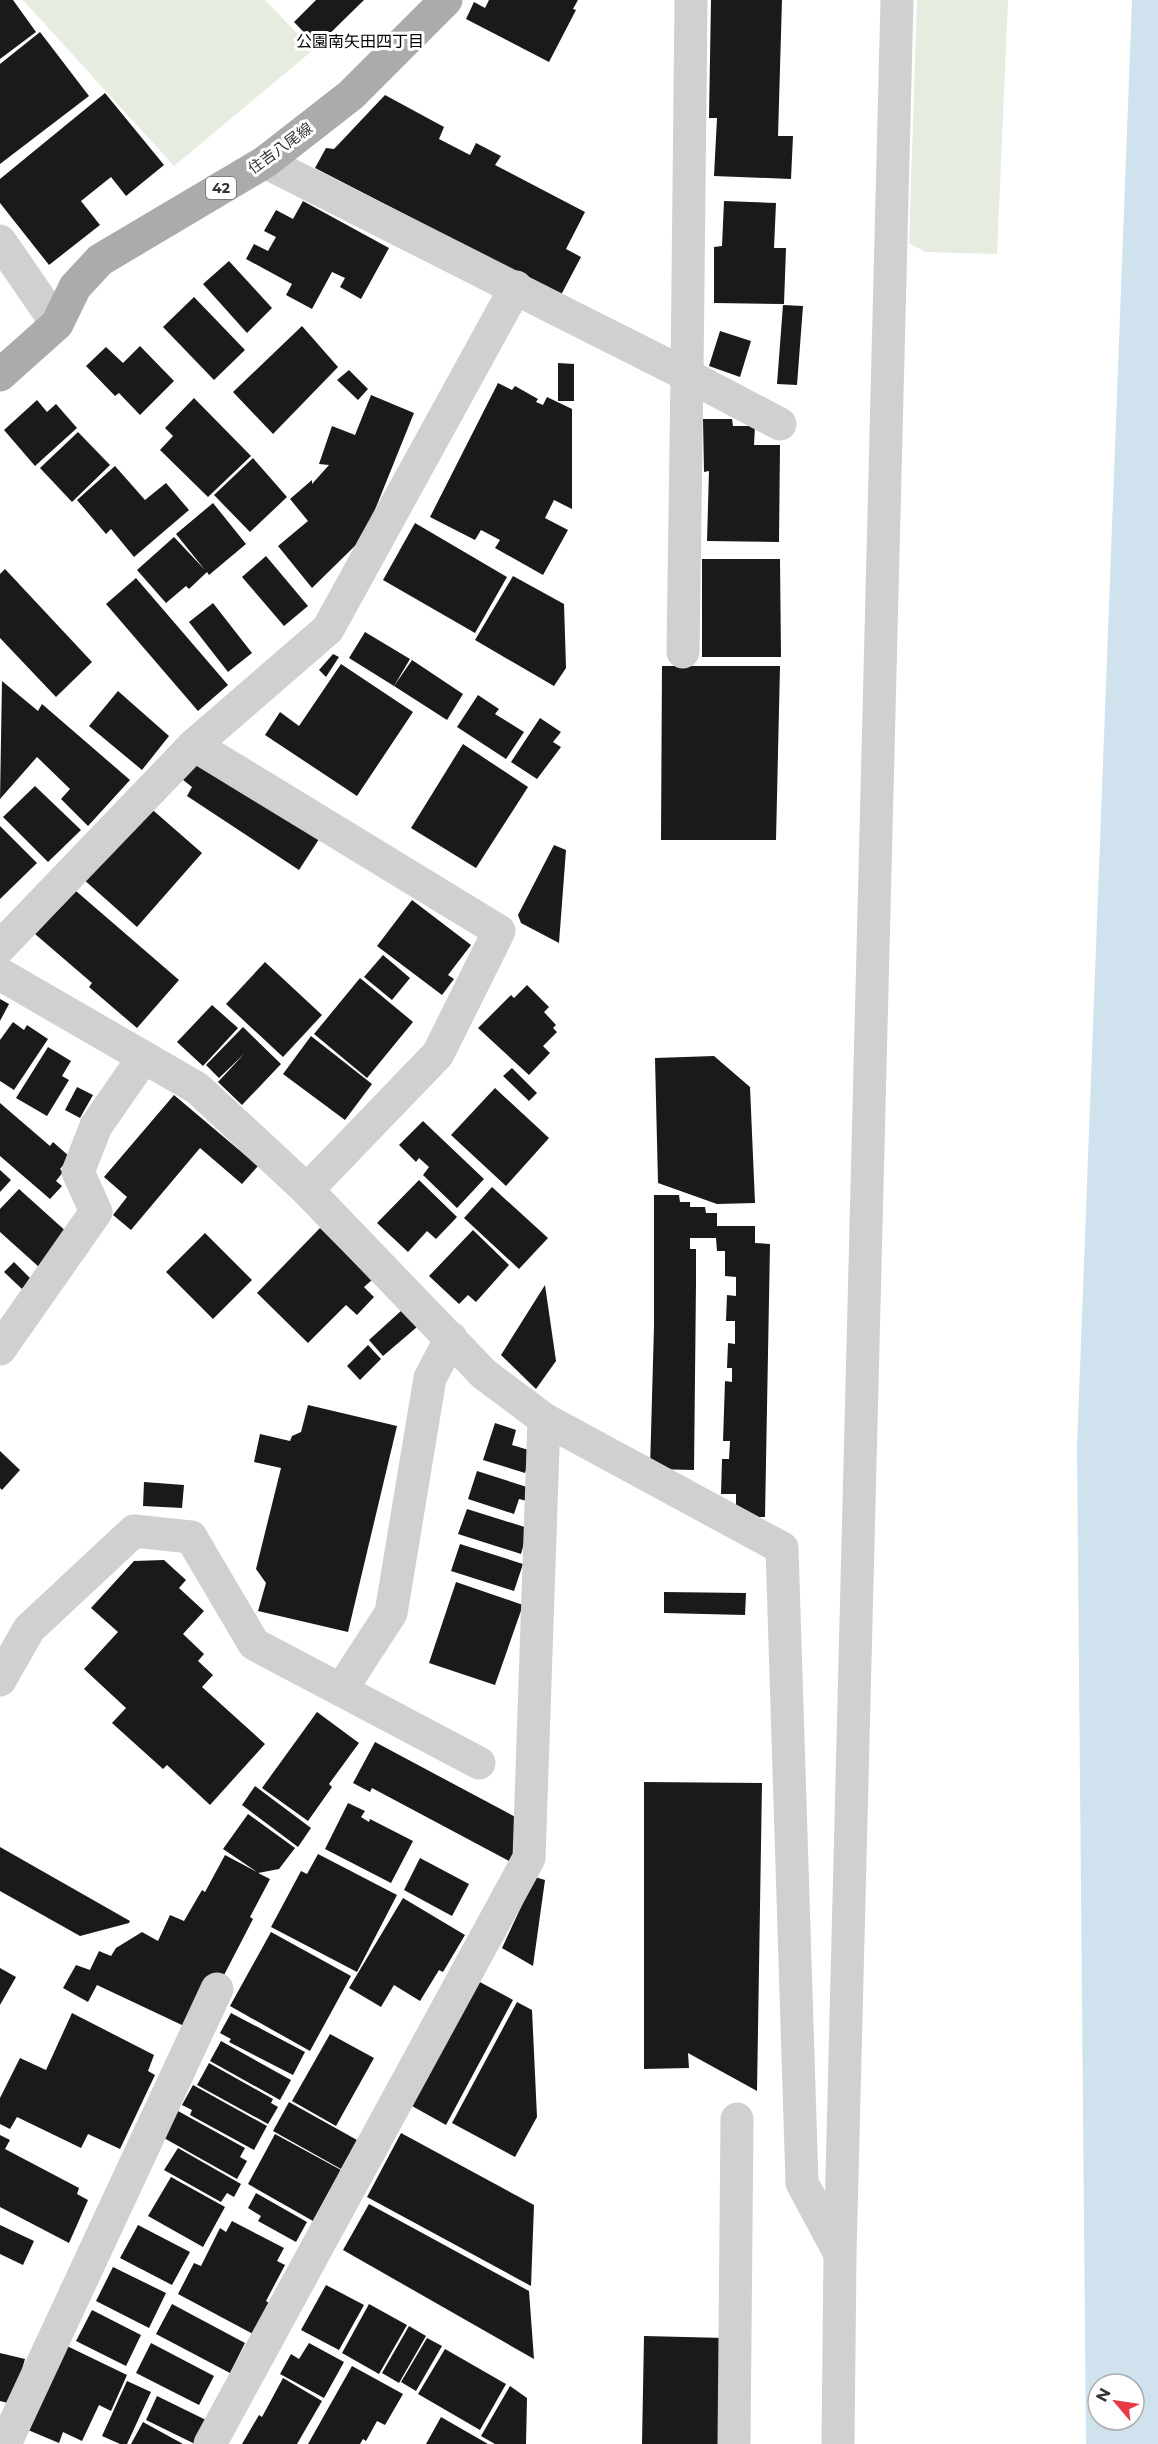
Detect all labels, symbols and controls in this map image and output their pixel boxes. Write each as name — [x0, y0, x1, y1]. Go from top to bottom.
district label: 公園南矢田四丁目 — [296, 32, 424, 51]
street label: 住吉八尾線 — [244, 118, 316, 178]
road number: 42 — [206, 177, 236, 199]
north arrow — [1086, 2372, 1146, 2432]
text: N — [1092, 2385, 1115, 2405]

